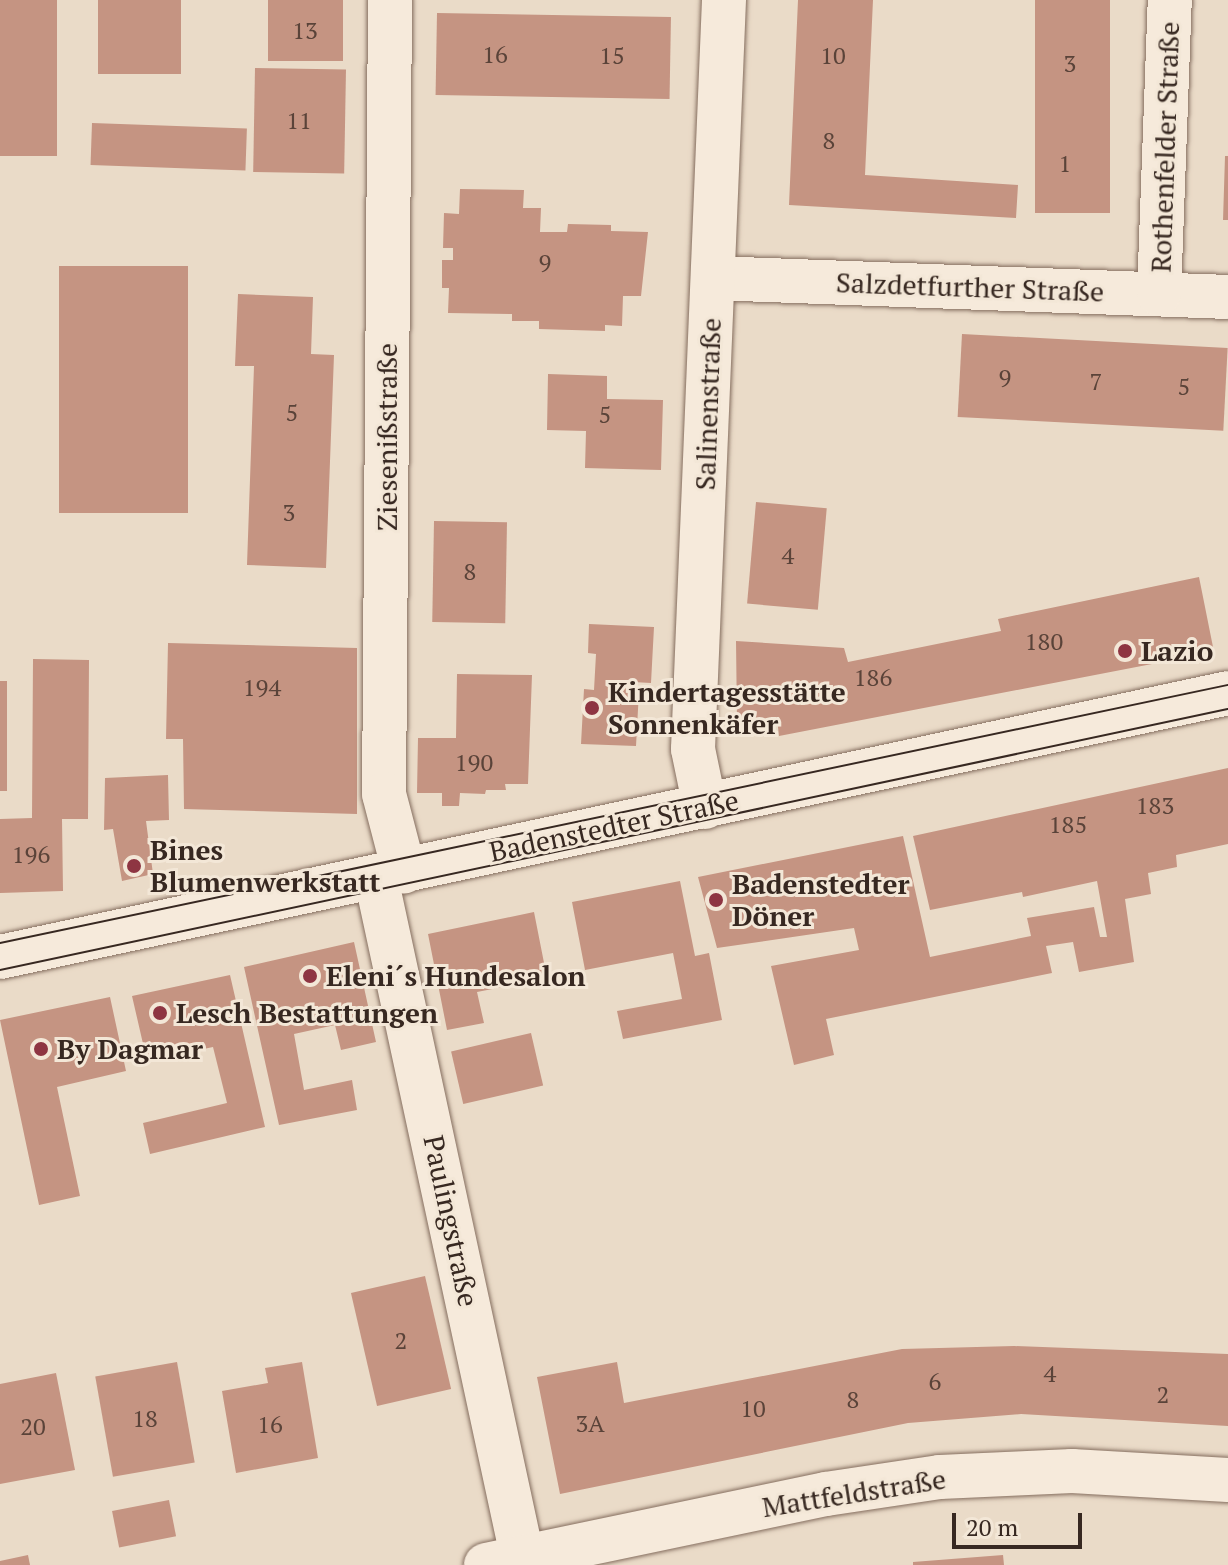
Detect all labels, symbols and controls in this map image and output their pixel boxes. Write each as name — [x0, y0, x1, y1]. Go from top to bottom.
house number: 13 — [292, 17, 318, 45]
street label: Rothenfelder Straße — [1144, 21, 1186, 273]
house number: 16 — [482, 41, 508, 69]
house number: 15 — [599, 42, 625, 70]
house number: 10 — [820, 42, 846, 70]
house number: 3 — [1064, 50, 1076, 78]
house number: 11 — [286, 107, 312, 135]
house number: 8 — [823, 127, 835, 155]
house number: 1 — [1059, 150, 1071, 178]
house number: 9 — [539, 249, 551, 277]
street label: Salzdetfurther Straße — [835, 266, 1105, 308]
street label: Salinenstraße — [688, 317, 728, 491]
street label: Ziesenißstraße — [370, 343, 404, 531]
house number: 9 — [999, 364, 1011, 392]
house number: 7 — [1090, 368, 1102, 396]
house number: 5 — [1178, 373, 1190, 401]
house number: 5 — [286, 399, 298, 427]
house number: 5 — [599, 401, 611, 429]
house number: 3 — [283, 499, 295, 527]
house number: 4 — [782, 542, 794, 570]
house number: 8 — [464, 558, 476, 586]
house number: 180 — [1025, 628, 1063, 656]
place label: Lazio — [1141, 634, 1213, 668]
marker: Lazio — [1116, 642, 1134, 660]
house number: 186 — [854, 664, 892, 692]
house number: 194 — [243, 674, 281, 702]
place label: Kindertagesstätte Sonnenkäfer — [608, 675, 846, 741]
marker: Kindertagesstätte Sonnenkäfer — [583, 699, 601, 717]
house number: 190 — [455, 749, 493, 777]
street label: Badenstedter Straße — [486, 783, 742, 869]
house number: 183 — [1136, 792, 1174, 820]
house number: 185 — [1049, 811, 1087, 839]
place label: Bines Blumenwerkstatt — [150, 833, 380, 899]
house number: 196 — [12, 841, 50, 869]
marker: Bines Blumenwerkstatt — [125, 857, 143, 875]
place label: Badenstedter Döner — [732, 867, 910, 933]
marker: Badenstedter Döner — [707, 891, 725, 909]
place label: Eleni´s Hundesalon — [326, 959, 586, 993]
marker: Eleni´s Hundesalon — [301, 967, 319, 985]
place label: Lesch Bestattungen — [176, 996, 438, 1030]
marker: Lesch Bestattungen — [151, 1004, 169, 1022]
place label: By Dagmar — [57, 1032, 203, 1066]
marker: By Dagmar — [32, 1040, 50, 1058]
street label: Paulingstraße — [416, 1132, 486, 1310]
house number: 2 — [395, 1327, 407, 1355]
house number: 4 — [1044, 1360, 1056, 1388]
house number: 6 — [929, 1368, 941, 1396]
house number: 2 — [1157, 1381, 1169, 1409]
house number: 8 — [847, 1386, 859, 1414]
house number: 10 — [740, 1395, 766, 1423]
house number: 18 — [132, 1405, 158, 1433]
house number: 3A — [575, 1410, 605, 1438]
house number: 16 — [257, 1411, 283, 1439]
house number: 20 — [20, 1413, 46, 1441]
street label: Mattfeldstraße — [760, 1462, 948, 1524]
scale bar — [956, 1497, 1086, 1547]
text: 20 m — [966, 1511, 1018, 1543]

